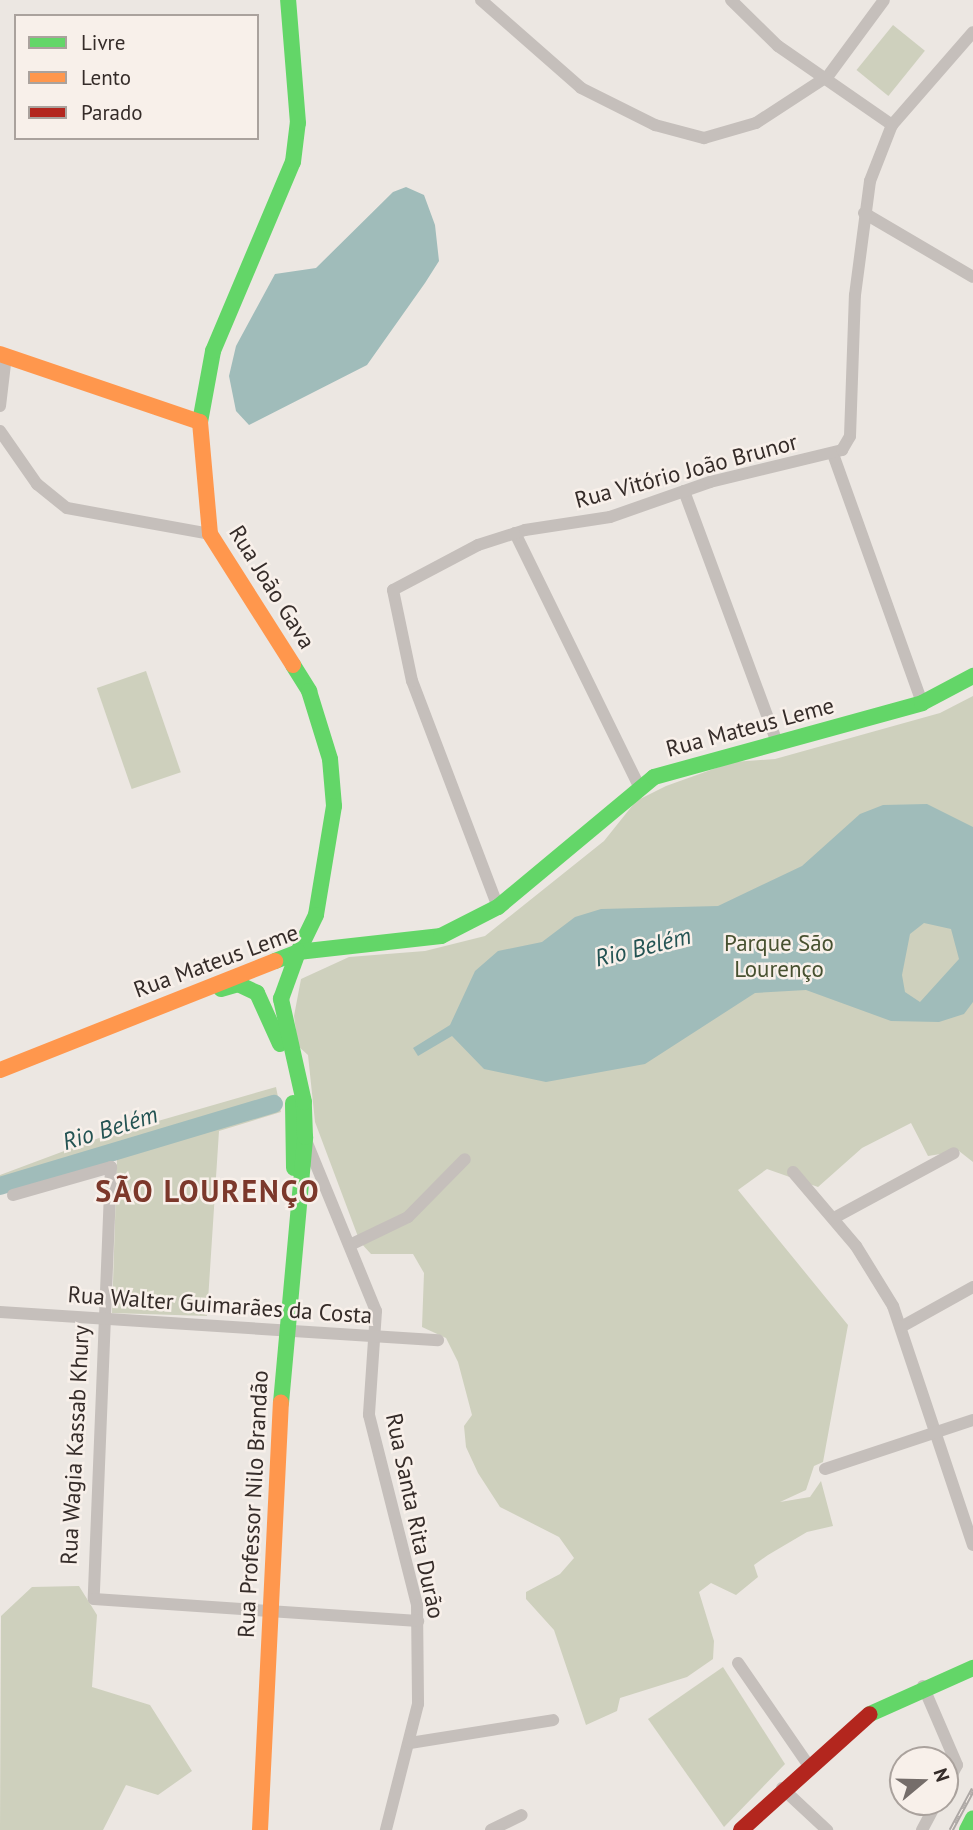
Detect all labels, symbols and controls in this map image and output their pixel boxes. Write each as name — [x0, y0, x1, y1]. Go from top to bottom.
legend — [14, 14, 259, 140]
text: Livre — [81, 29, 125, 56]
text: Lento — [81, 64, 131, 91]
text: Parado — [81, 99, 143, 126]
street label: Rua Vitório João Brunor — [571, 428, 801, 514]
street label: Rua João Gava — [223, 520, 321, 654]
street label: Rua Mateus Leme — [663, 691, 837, 763]
street label: Rua Mateus Leme — [130, 918, 302, 1004]
water label: Rio Belém — [592, 921, 694, 973]
park label: Parque São Lourenço — [724, 929, 834, 983]
water label: Rio Belém — [59, 1100, 161, 1156]
district label: SÃO LOURENÇO — [97, 1173, 319, 1209]
street label: Rua Walter Guimarães da Costa — [67, 1281, 373, 1329]
street label: Rua Wagia Kassab Khury — [55, 1324, 95, 1566]
street label: Rua Professor Nilo Brandão — [232, 1369, 274, 1639]
street label: Rua Santa Rita Durão — [380, 1411, 450, 1621]
north arrow — [889, 1746, 959, 1816]
text: N — [929, 1765, 955, 1785]

